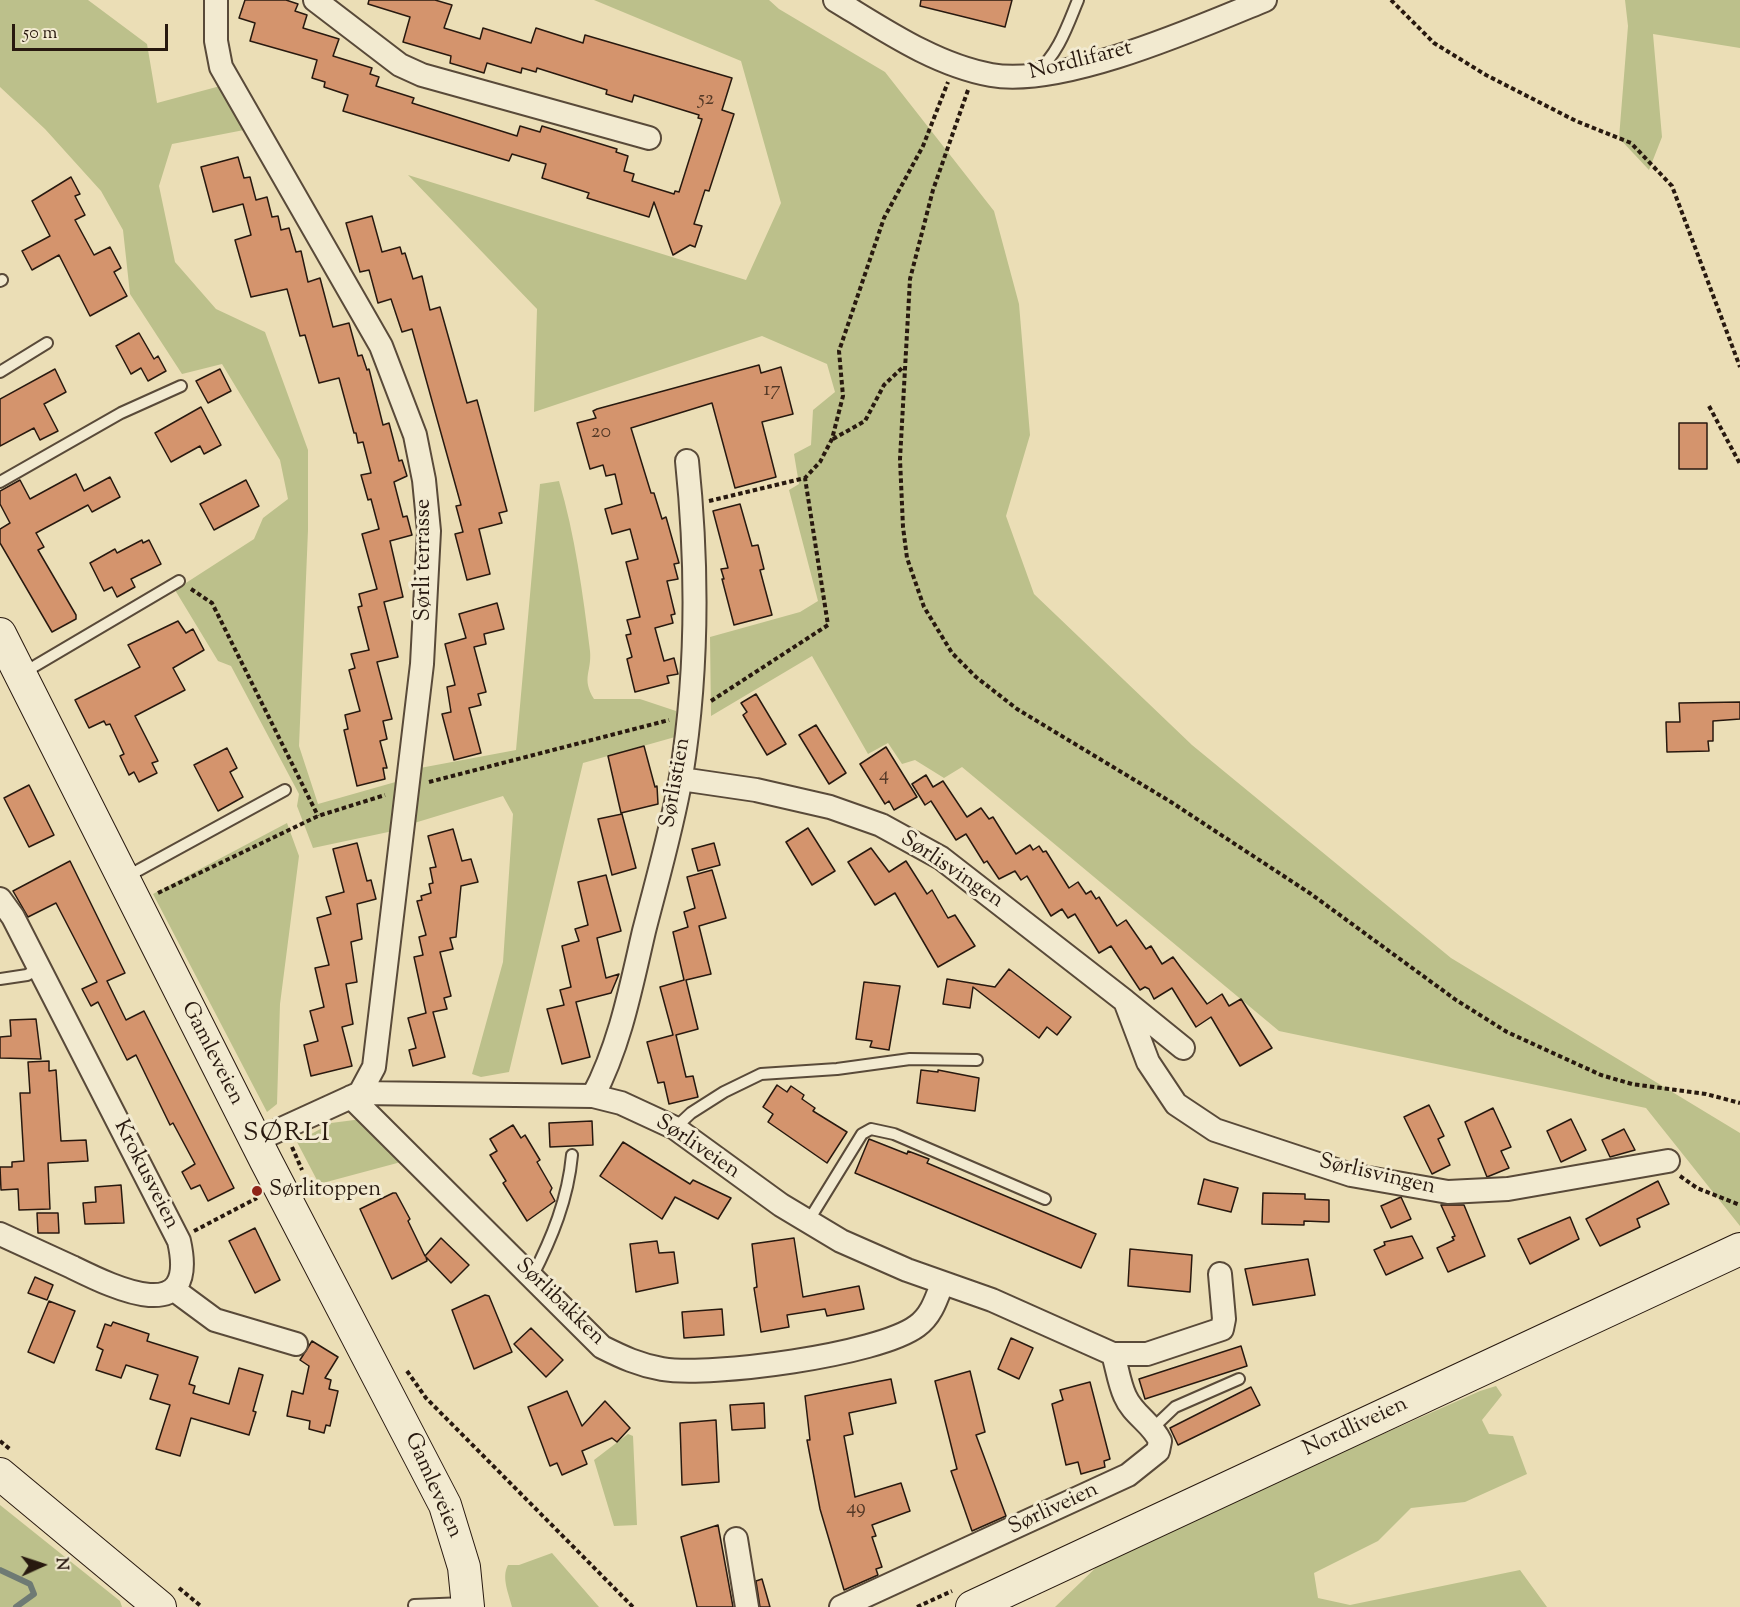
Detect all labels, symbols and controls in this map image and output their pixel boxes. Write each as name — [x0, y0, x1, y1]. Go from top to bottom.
scale bar — [15, 12, 171, 50]
text: 50 m — [23, 21, 57, 47]
street label: Nordlifaret — [1027, 36, 1135, 88]
house number: 52 — [698, 89, 714, 113]
house number: 17 — [764, 380, 780, 404]
house number: 20 — [591, 422, 611, 446]
street label: Sørli terrasse — [412, 499, 438, 621]
street label: Sørlistien — [656, 736, 698, 830]
house number: 4 — [879, 765, 889, 789]
street label: Sørlisvingen — [894, 827, 1008, 915]
street label: Gamleveien — [174, 998, 248, 1110]
street label: Sørliveien — [650, 1110, 744, 1186]
street label: Krokusveien — [106, 1116, 184, 1234]
district label: SØRLI — [243, 1120, 331, 1152]
street label: Sørlisvingen — [1316, 1150, 1438, 1202]
place label: Sørlitoppen — [269, 1178, 381, 1204]
marker: Sørlitoppen — [250, 1184, 264, 1198]
street label: Sørlibakken — [509, 1254, 609, 1352]
street label: Nordliveien — [1299, 1392, 1413, 1464]
street label: Gamleveien — [397, 1429, 467, 1543]
street label: Sørliveien — [1005, 1478, 1103, 1542]
house number: 49 — [846, 1498, 866, 1522]
north arrow — [12, 1535, 72, 1595]
text: N — [49, 1557, 72, 1571]

